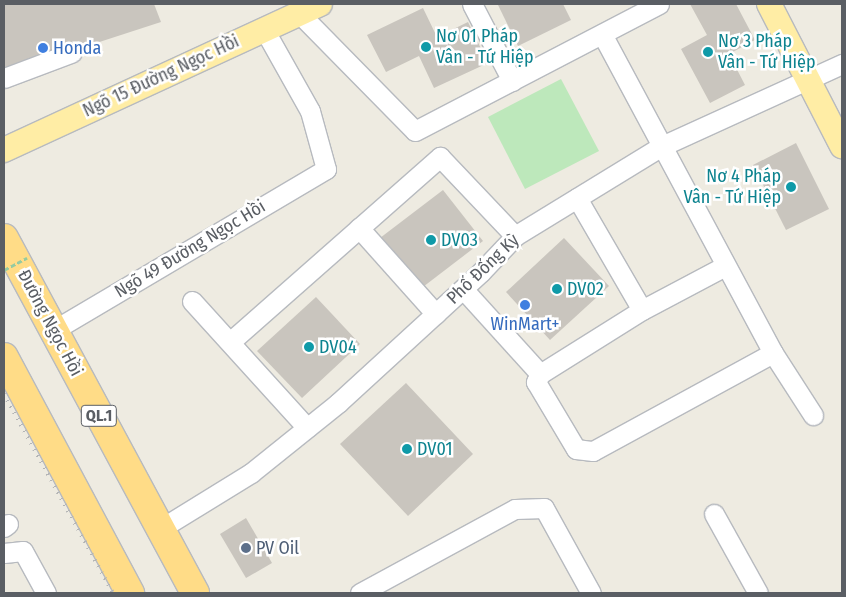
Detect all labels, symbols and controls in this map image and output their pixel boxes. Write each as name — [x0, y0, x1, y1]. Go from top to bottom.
place label: Nơ 01 Pháp Vân - Tứ Hiệp — [436, 26, 534, 68]
street label: Ngõ 15 Đường Ngọc Hồi — [79, 30, 243, 122]
place label: Nơ 3 Pháp Vân - Tứ Hiệp — [718, 31, 816, 74]
place label: Honda — [53, 37, 101, 59]
marker: Nơ 01 Pháp Vân - Tứ Hiệp — [420, 41, 432, 53]
marker: Honda — [37, 42, 49, 54]
marker: Nơ 3 Pháp Vân - Tứ Hiệp — [702, 46, 714, 58]
place label: Nơ 4 Pháp Vân - Tứ Hiệp — [683, 166, 781, 208]
marker: Nơ 4 Pháp Vân - Tứ Hiệp — [785, 181, 797, 193]
street label: Ngõ 49 Đường Ngọc Hồi — [111, 196, 269, 302]
place label: DV03 — [441, 229, 478, 251]
street label: Phố Đống Kỳ — [442, 229, 524, 309]
marker: DV03 — [425, 234, 437, 246]
street label: Đường Ngọc Hồi — [13, 266, 87, 380]
place label: DV02 — [567, 278, 604, 300]
marker: DV02 — [551, 283, 563, 295]
marker: WinMart+ — [519, 299, 531, 311]
place label: WinMart+ — [491, 313, 559, 335]
place label: DV04 — [319, 336, 357, 358]
marker: DV04 — [303, 341, 315, 353]
road number: QL.1 — [80, 402, 118, 430]
place label: DV01 — [417, 438, 452, 460]
marker: DV01 — [401, 443, 413, 455]
place label: PV Oil — [256, 537, 299, 559]
marker: PV Oil — [240, 542, 252, 554]

